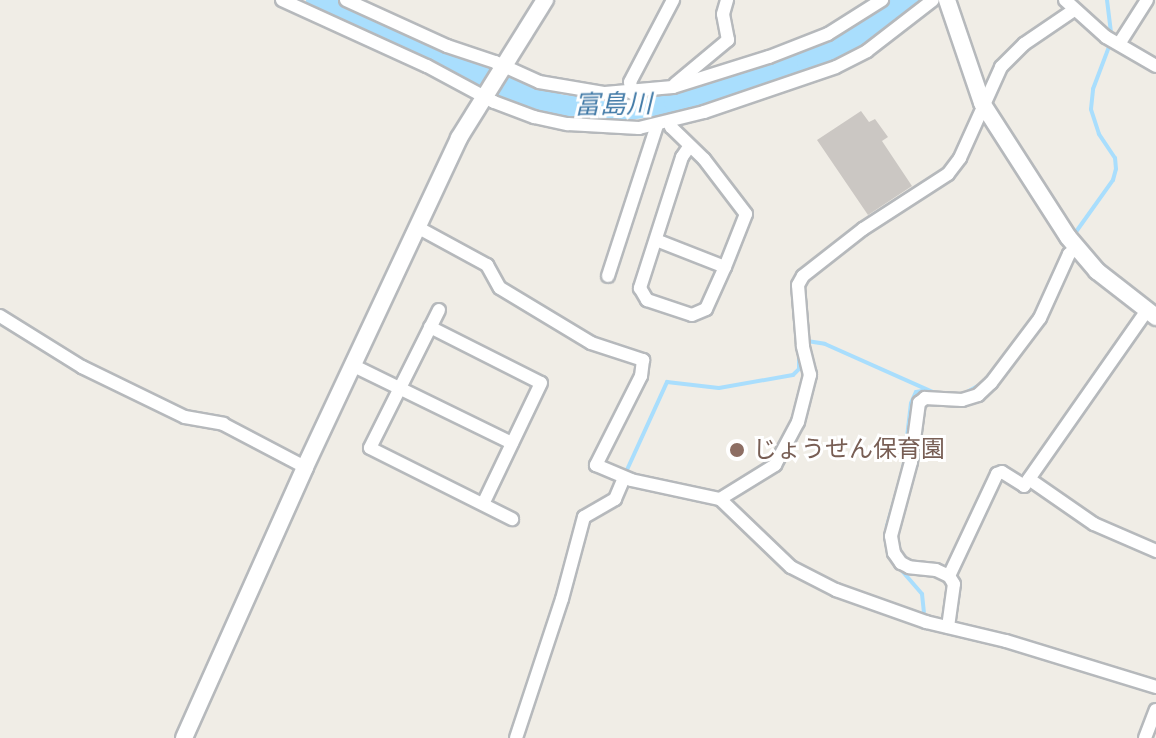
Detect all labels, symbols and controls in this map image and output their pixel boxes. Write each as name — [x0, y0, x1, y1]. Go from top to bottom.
water label: 富島川 — [574, 89, 652, 121]
place label: じょうせん保育園 — [753, 436, 945, 464]
marker: じょうせん保育園 — [728, 441, 746, 459]

